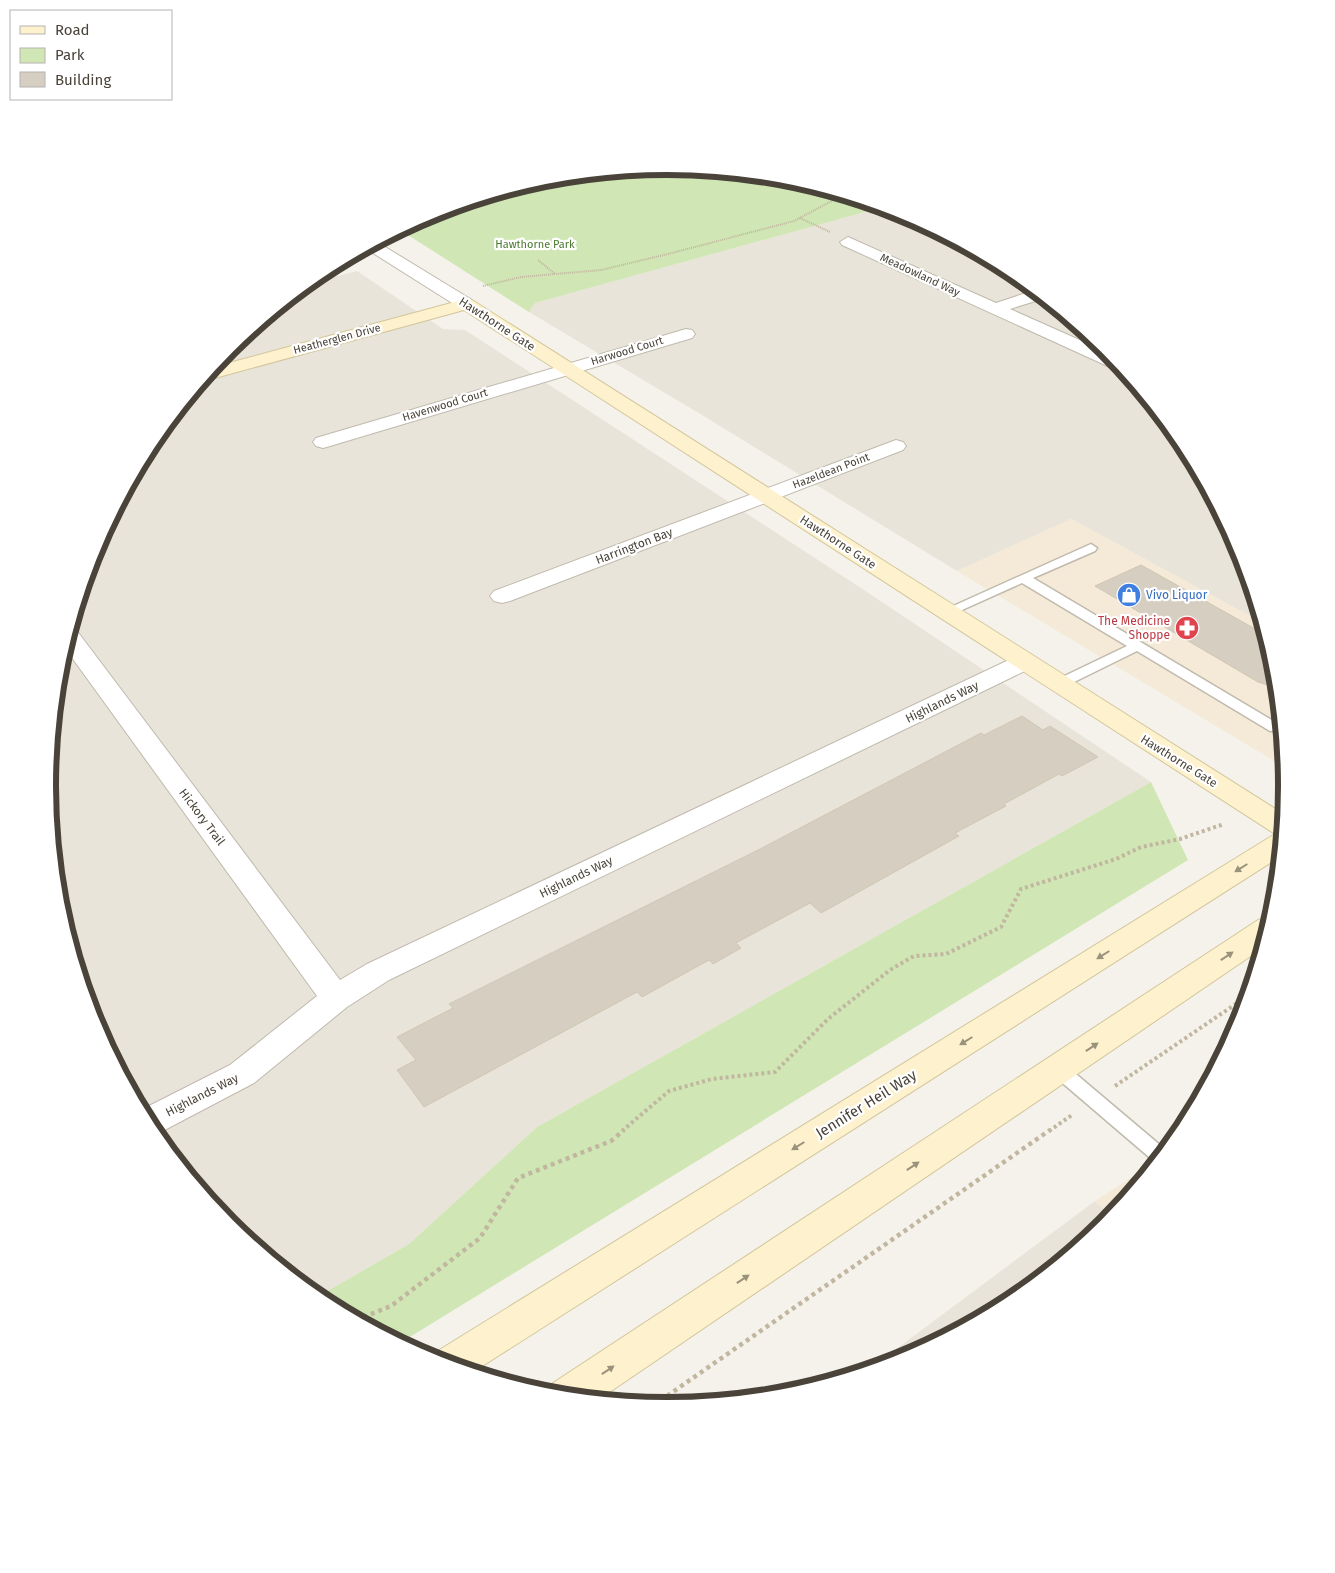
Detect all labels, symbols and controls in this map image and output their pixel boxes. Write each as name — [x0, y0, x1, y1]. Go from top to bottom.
legend — [10, 10, 172, 100]
text: Road — [55, 21, 90, 39]
text: Park — [55, 46, 85, 64]
text: Building — [55, 71, 111, 89]
park label: Hawthorne Park — [495, 238, 575, 251]
street label: Meadowland Way — [878, 251, 962, 299]
street label: Hawthorne Gate — [456, 294, 538, 354]
street label: Heatherglen Drive — [292, 321, 382, 357]
street label: Harwood Court — [589, 334, 665, 368]
street label: Havenwood Court — [401, 386, 489, 424]
street label: Hazeldean Point — [791, 450, 871, 492]
street label: Hawthorne Gate — [797, 512, 879, 572]
street label: Harrington Bay — [593, 525, 675, 567]
shop icon: Vivo Liquor — [1116, 582, 1142, 608]
place label: Vivo Liquor — [1146, 588, 1208, 602]
place label: The Medicine Shoppe — [1098, 614, 1170, 642]
pharmacy icon: The Medicine Shoppe — [1174, 615, 1200, 641]
street label: Highlands Way — [903, 678, 981, 726]
street label: Hawthorne Gate — [1138, 732, 1220, 790]
street label: Hickory Trail — [176, 786, 228, 849]
street label: Highlands Way — [537, 853, 615, 901]
one-way arrow — [1234, 864, 1247, 873]
one-way arrow — [1097, 950, 1110, 959]
one-way arrow — [1220, 951, 1234, 961]
one-way arrow — [959, 1036, 972, 1046]
one-way arrow — [1085, 1042, 1098, 1051]
street label: Jennifer Heil Way — [812, 1065, 920, 1142]
street label: Highlands Way — [163, 1071, 241, 1119]
one-way arrow — [792, 1142, 805, 1151]
one-way arrow — [906, 1161, 920, 1171]
one-way arrow — [736, 1275, 750, 1284]
one-way arrow — [601, 1365, 614, 1374]

